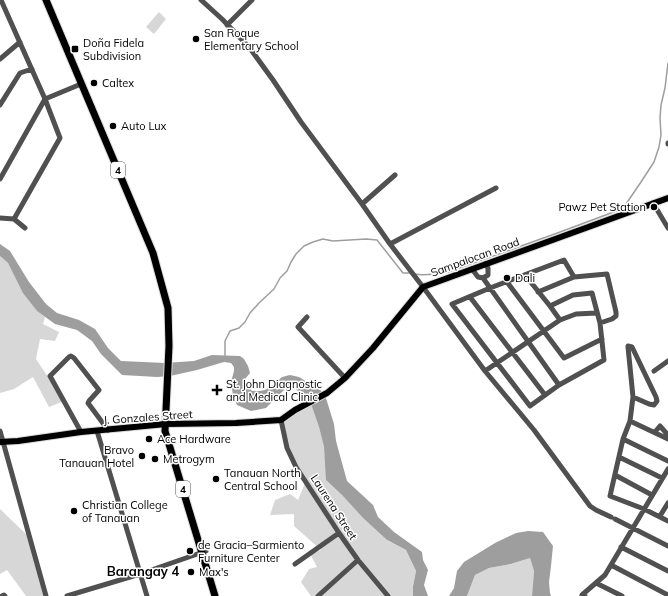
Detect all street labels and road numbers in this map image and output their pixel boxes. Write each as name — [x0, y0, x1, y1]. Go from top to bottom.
road number: 4 — [111, 162, 125, 178]
street label: Sampalocan Road — [429, 234, 521, 280]
street label: J. Gonzales Street — [103, 407, 193, 427]
street label: Laurena Street — [308, 472, 360, 542]
road number: 4 — [176, 481, 190, 497]

